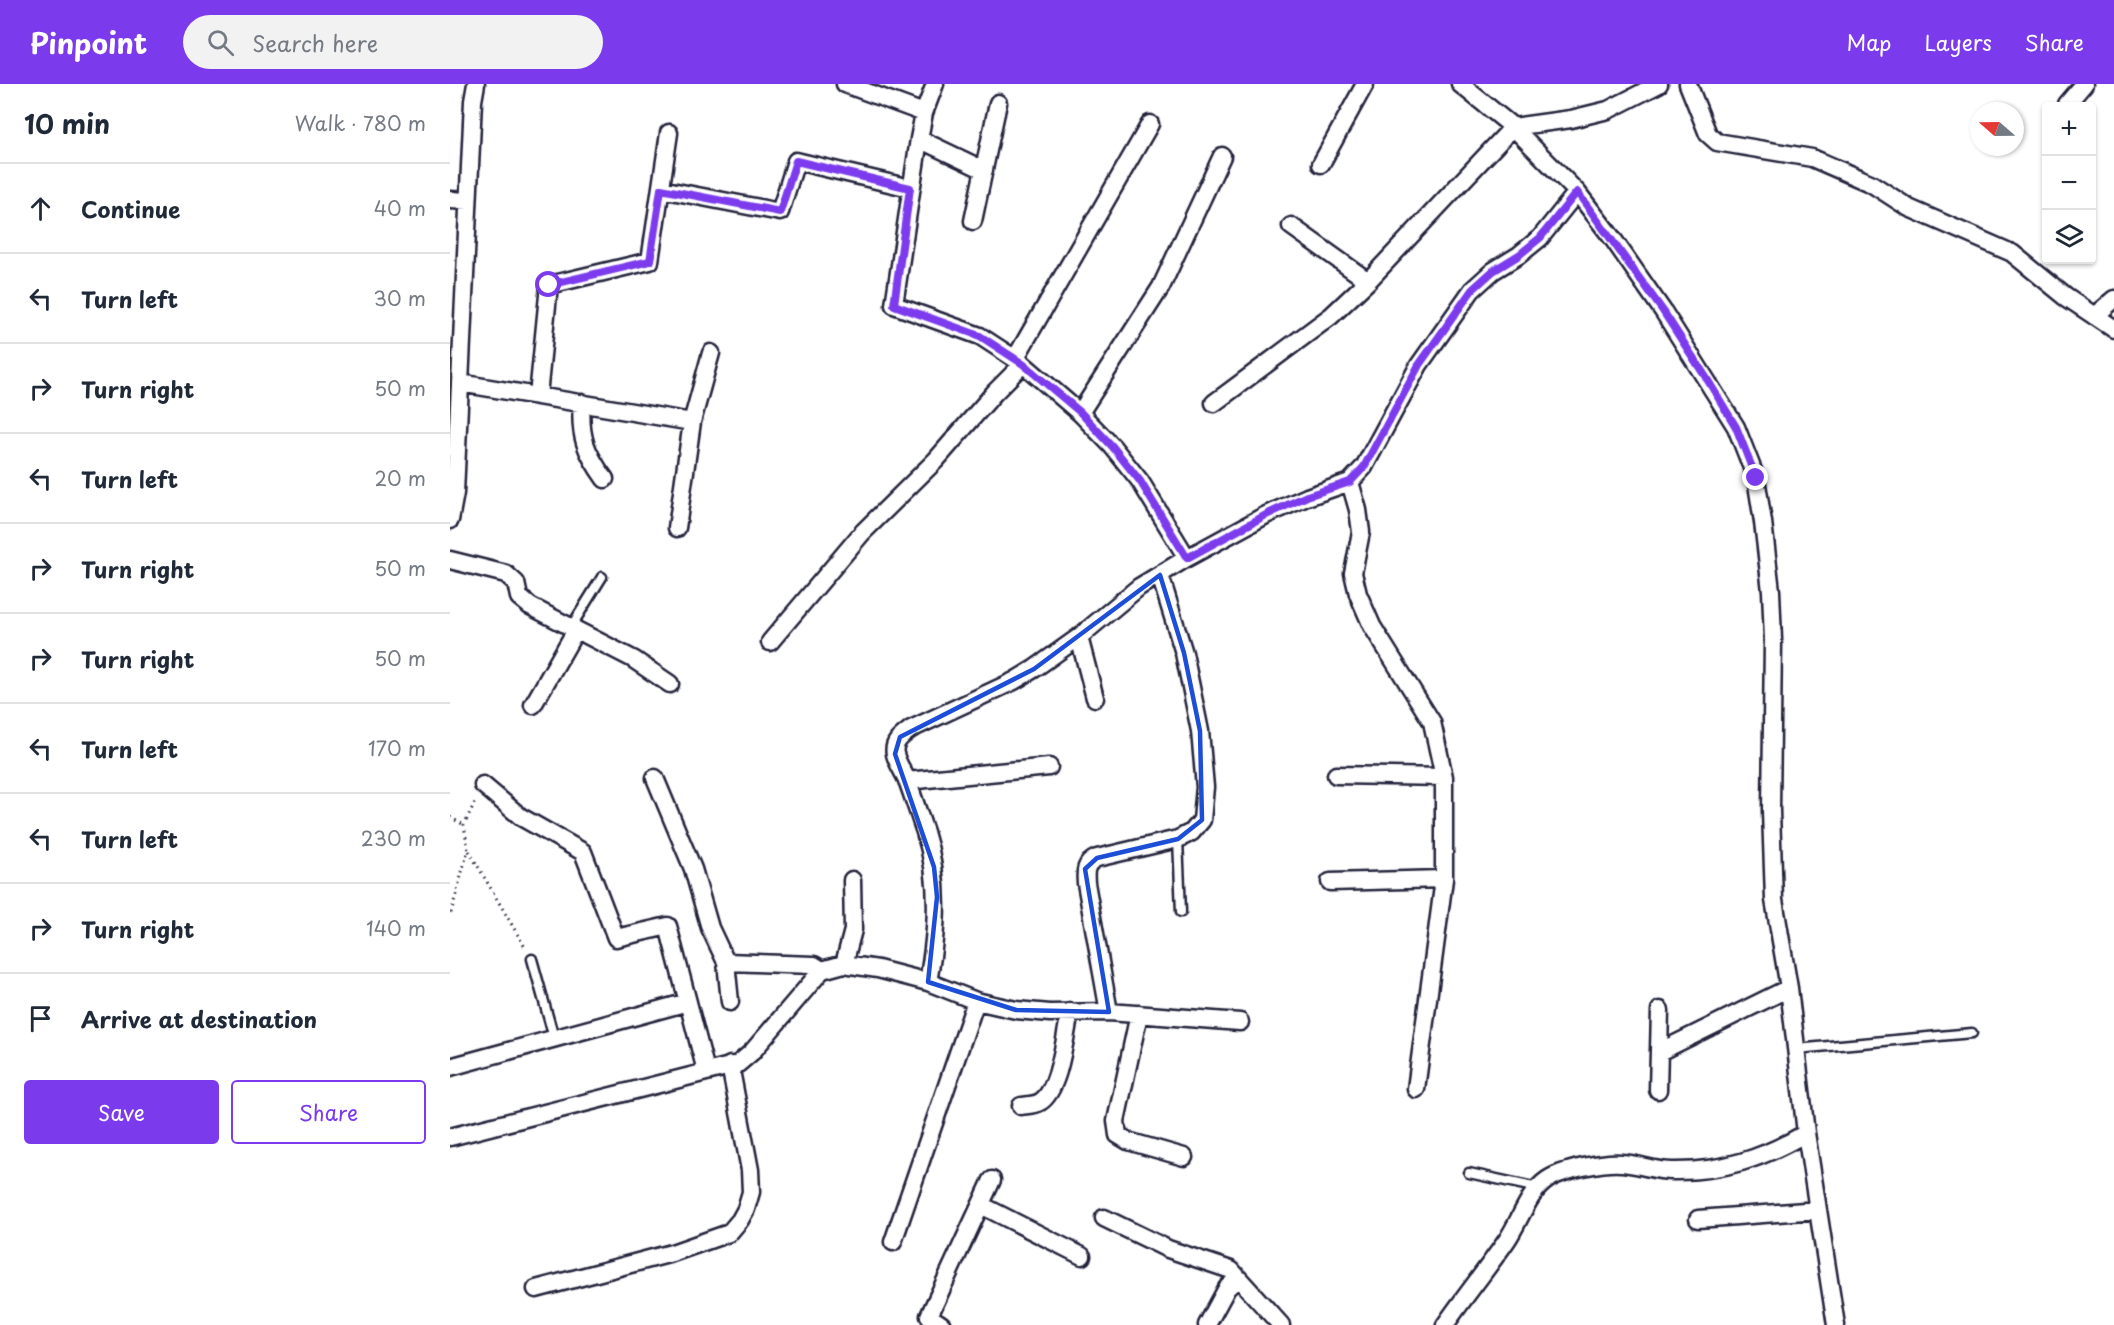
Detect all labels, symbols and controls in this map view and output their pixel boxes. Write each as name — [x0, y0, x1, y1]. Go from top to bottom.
search box — [183, 15, 603, 69]
text: Pinpoint — [30, 21, 147, 64]
icon: search — [204, 26, 237, 59]
text: Search here — [252, 26, 378, 59]
text: Map — [1847, 26, 1891, 58]
text: Layers — [1924, 26, 1992, 58]
text: Share — [2025, 26, 2084, 58]
north arrow — [1970, 102, 2024, 156]
map controls — [2042, 102, 2096, 264]
button: + — [2042, 102, 2096, 156]
text: 10 min — [24, 104, 110, 143]
text: Walk · 780 m — [295, 108, 426, 138]
button: − — [2042, 156, 2096, 210]
icon: ahead — [24, 192, 57, 225]
text: Continue — [81, 192, 180, 225]
text: 40 m — [374, 193, 426, 223]
button: layers — [2042, 210, 2096, 264]
route start — [535, 271, 561, 297]
icon: left — [24, 282, 57, 315]
text: Turn left — [81, 282, 178, 315]
text: 30 m — [373, 283, 426, 313]
icon: right — [24, 372, 57, 405]
text: Turn right — [81, 372, 194, 405]
text: 50 m — [374, 373, 426, 403]
icon: left — [24, 462, 57, 495]
text: Turn left — [81, 462, 178, 495]
text: 20 m — [374, 463, 426, 493]
route end — [1742, 464, 1768, 490]
icon: right — [24, 552, 57, 585]
text: Turn right — [81, 552, 194, 585]
text: 50 m — [374, 553, 426, 583]
icon: right — [24, 642, 57, 675]
text: Turn right — [81, 642, 194, 675]
text: 50 m — [374, 643, 426, 673]
icon: left — [24, 732, 57, 765]
text: Turn left — [81, 732, 178, 765]
text: 170 m — [368, 733, 426, 763]
icon: left — [24, 822, 57, 855]
text: Turn left — [81, 822, 178, 855]
text: 230 m — [361, 823, 426, 853]
icon: right — [24, 912, 57, 945]
text: Turn right — [81, 912, 194, 945]
text: 140 m — [366, 913, 426, 943]
icon: arrive — [24, 1002, 57, 1035]
text: Arrive at destination — [81, 1002, 317, 1035]
button: Save — [24, 1080, 219, 1144]
button: Share — [231, 1080, 426, 1144]

